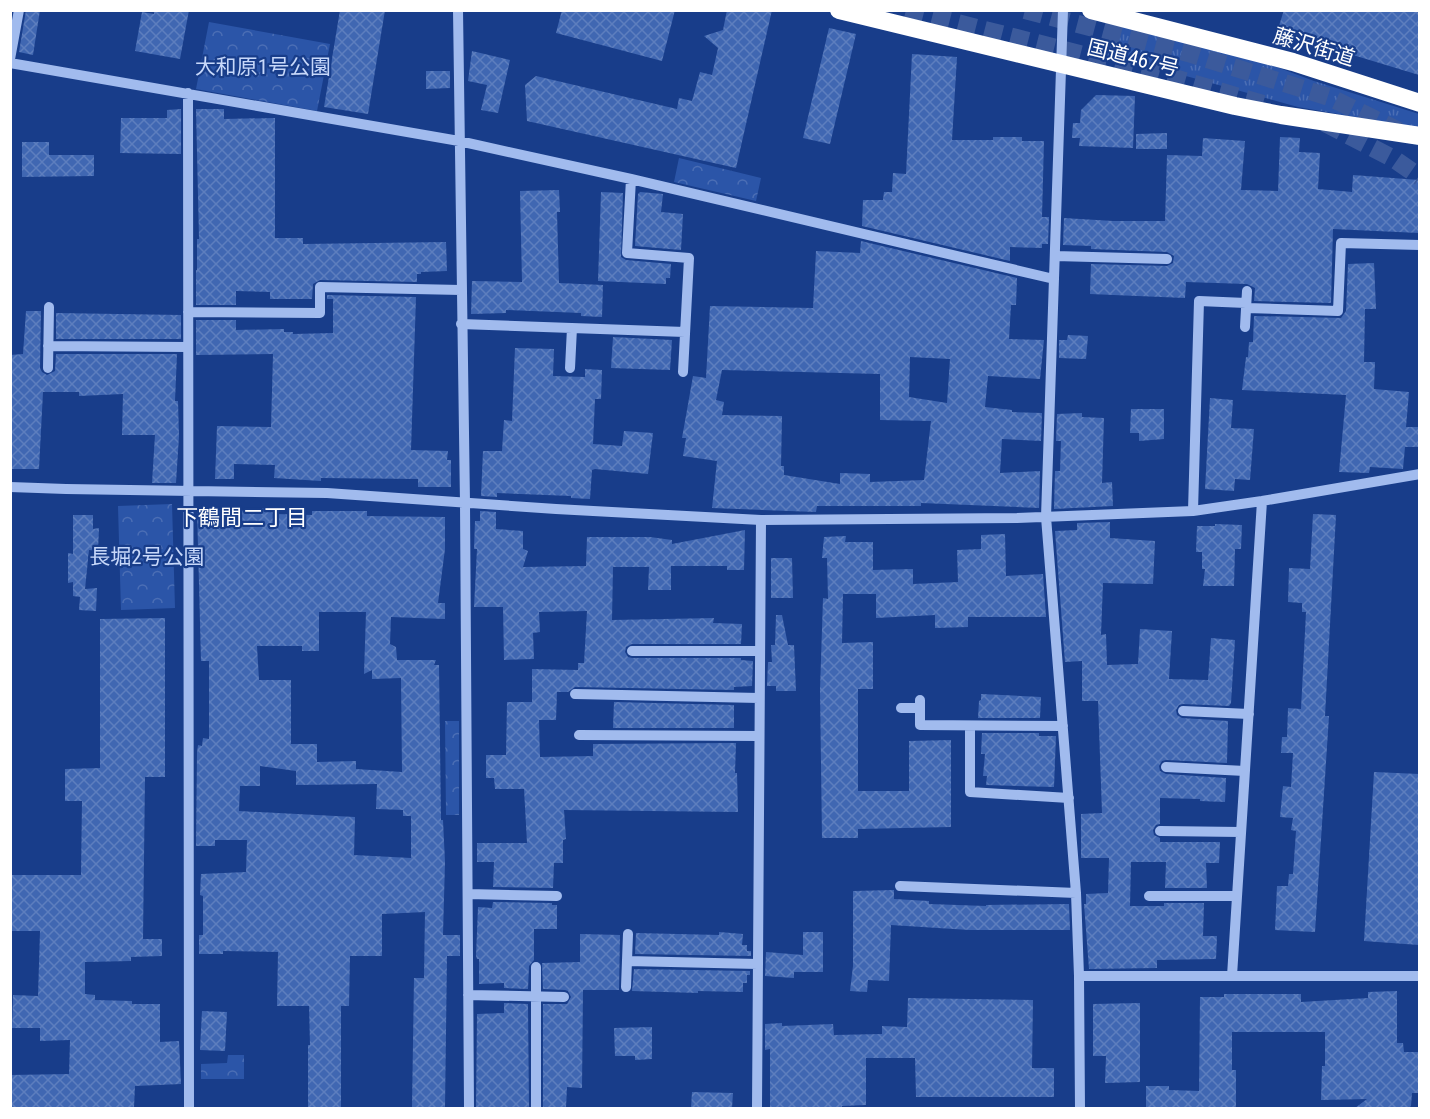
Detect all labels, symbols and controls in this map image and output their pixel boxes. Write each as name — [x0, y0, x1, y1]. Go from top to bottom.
street label: 藤沢街道 — [1270, 23, 1358, 71]
street label: 国道467号 — [1084, 35, 1182, 81]
park label: 大和原1号公園 — [195, 55, 331, 79]
district label: 下鶴間二丁目 — [176, 505, 308, 530]
park label: 長堀2号公園 — [89, 545, 205, 569]

